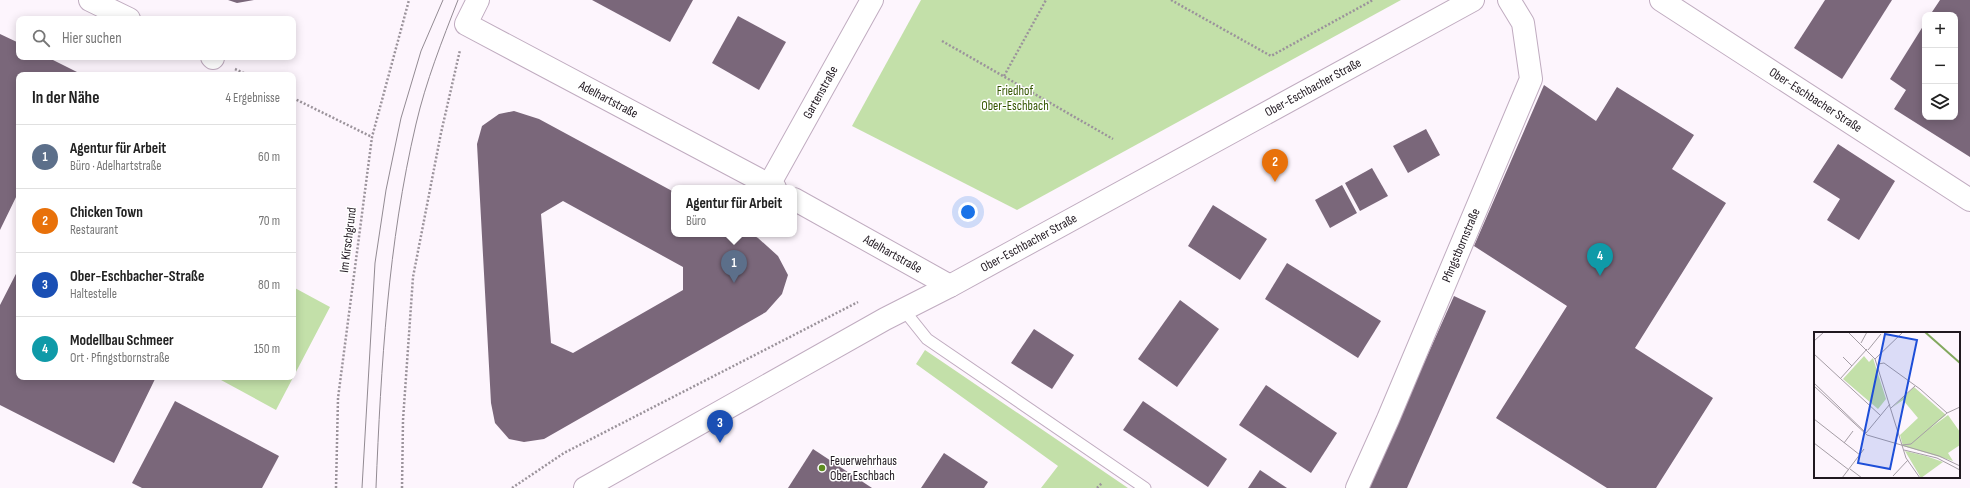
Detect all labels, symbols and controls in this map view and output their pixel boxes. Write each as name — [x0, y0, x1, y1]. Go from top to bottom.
map controls — [1922, 12, 1958, 120]
button: + — [1922, 12, 1958, 48]
search box — [16, 16, 296, 60]
icon: search — [30, 27, 52, 49]
text: Hier suchen — [62, 29, 122, 48]
button: − — [1922, 48, 1958, 84]
street label: Ober-Eschbacher Straße — [1262, 55, 1364, 120]
street label: Gartenstraße — [799, 63, 842, 122]
street label: Ober-Eschbacher Straße — [1766, 64, 1865, 136]
street label: Adelhartstraße — [575, 77, 641, 122]
park label: Friedhof Ober-Eschbach — [981, 83, 1049, 114]
button: layers — [1922, 84, 1958, 120]
text: In der Nähe — [32, 88, 99, 108]
text: 4 Ergebnisse — [226, 90, 280, 106]
text: Agentur für Arbeit — [70, 139, 166, 158]
text: 1 — [42, 149, 48, 165]
text: 60 m — [258, 149, 280, 165]
pin: 2 — [1262, 149, 1288, 182]
text: Büro · Adelhartstraße — [70, 158, 161, 174]
popup — [671, 185, 797, 237]
text: Agentur für Arbeit — [686, 194, 782, 213]
your location — [958, 202, 978, 222]
text: Chicken Town — [70, 203, 143, 222]
street label: Im Kirschgrund — [336, 206, 360, 274]
street label: Pfingstbornstraße — [1438, 206, 1484, 285]
street label: Ober-Eschbacher Straße — [978, 210, 1080, 276]
text: 2 — [42, 213, 48, 229]
text: 70 m — [259, 213, 280, 229]
text: Büro — [686, 213, 706, 229]
text: Restaurant — [70, 222, 118, 238]
street label: Adelhartstraße — [860, 231, 925, 277]
pin: 4 — [1587, 243, 1613, 276]
pin: 1 — [721, 250, 747, 283]
text: Ober-Eschbacher-Straße — [70, 267, 204, 286]
text: 3 — [42, 277, 48, 293]
text: 80 m — [258, 277, 280, 293]
text: Haltestelle — [70, 286, 117, 302]
text: Modellbau Schmeer — [70, 331, 174, 350]
inset map — [1814, 332, 1960, 478]
text: 4 — [42, 341, 48, 357]
text: 150 m — [254, 341, 280, 357]
text: Ort · Pfingstbornstraße — [70, 350, 170, 366]
pin: 3 — [707, 410, 733, 443]
place label: Feuerwehrhaus Ober Eschbach — [830, 453, 897, 484]
marker: Feuerwehrhaus Ober Eschbach — [817, 463, 827, 473]

